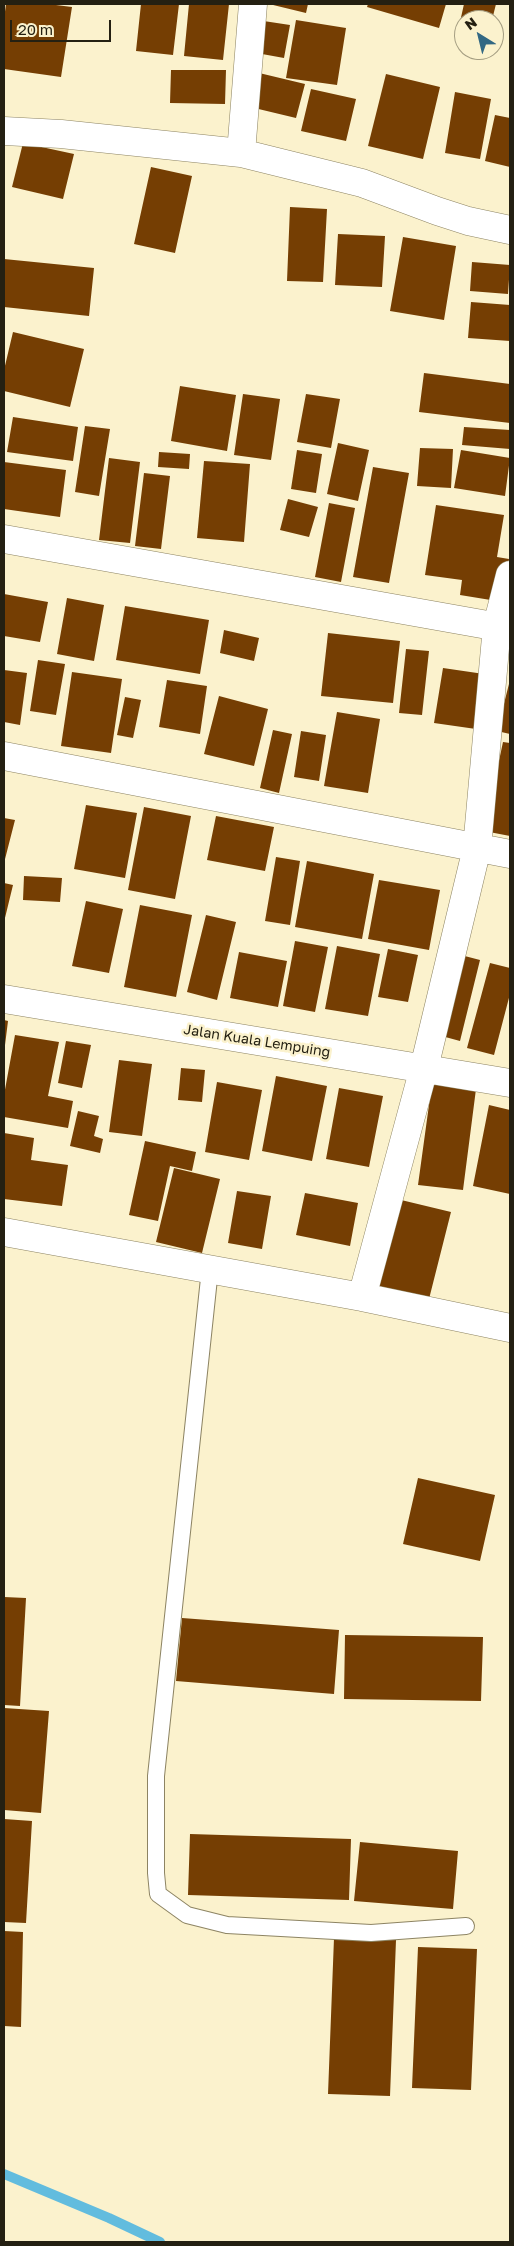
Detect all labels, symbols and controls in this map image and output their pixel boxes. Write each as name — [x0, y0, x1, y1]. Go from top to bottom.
scale bar — [12, 10, 114, 42]
north arrow — [454, 10, 504, 60]
text: N — [461, 13, 480, 33]
text: 20 m — [18, 20, 53, 38]
street label: Jalan Kuala Lempuing — [182, 1021, 332, 1061]

